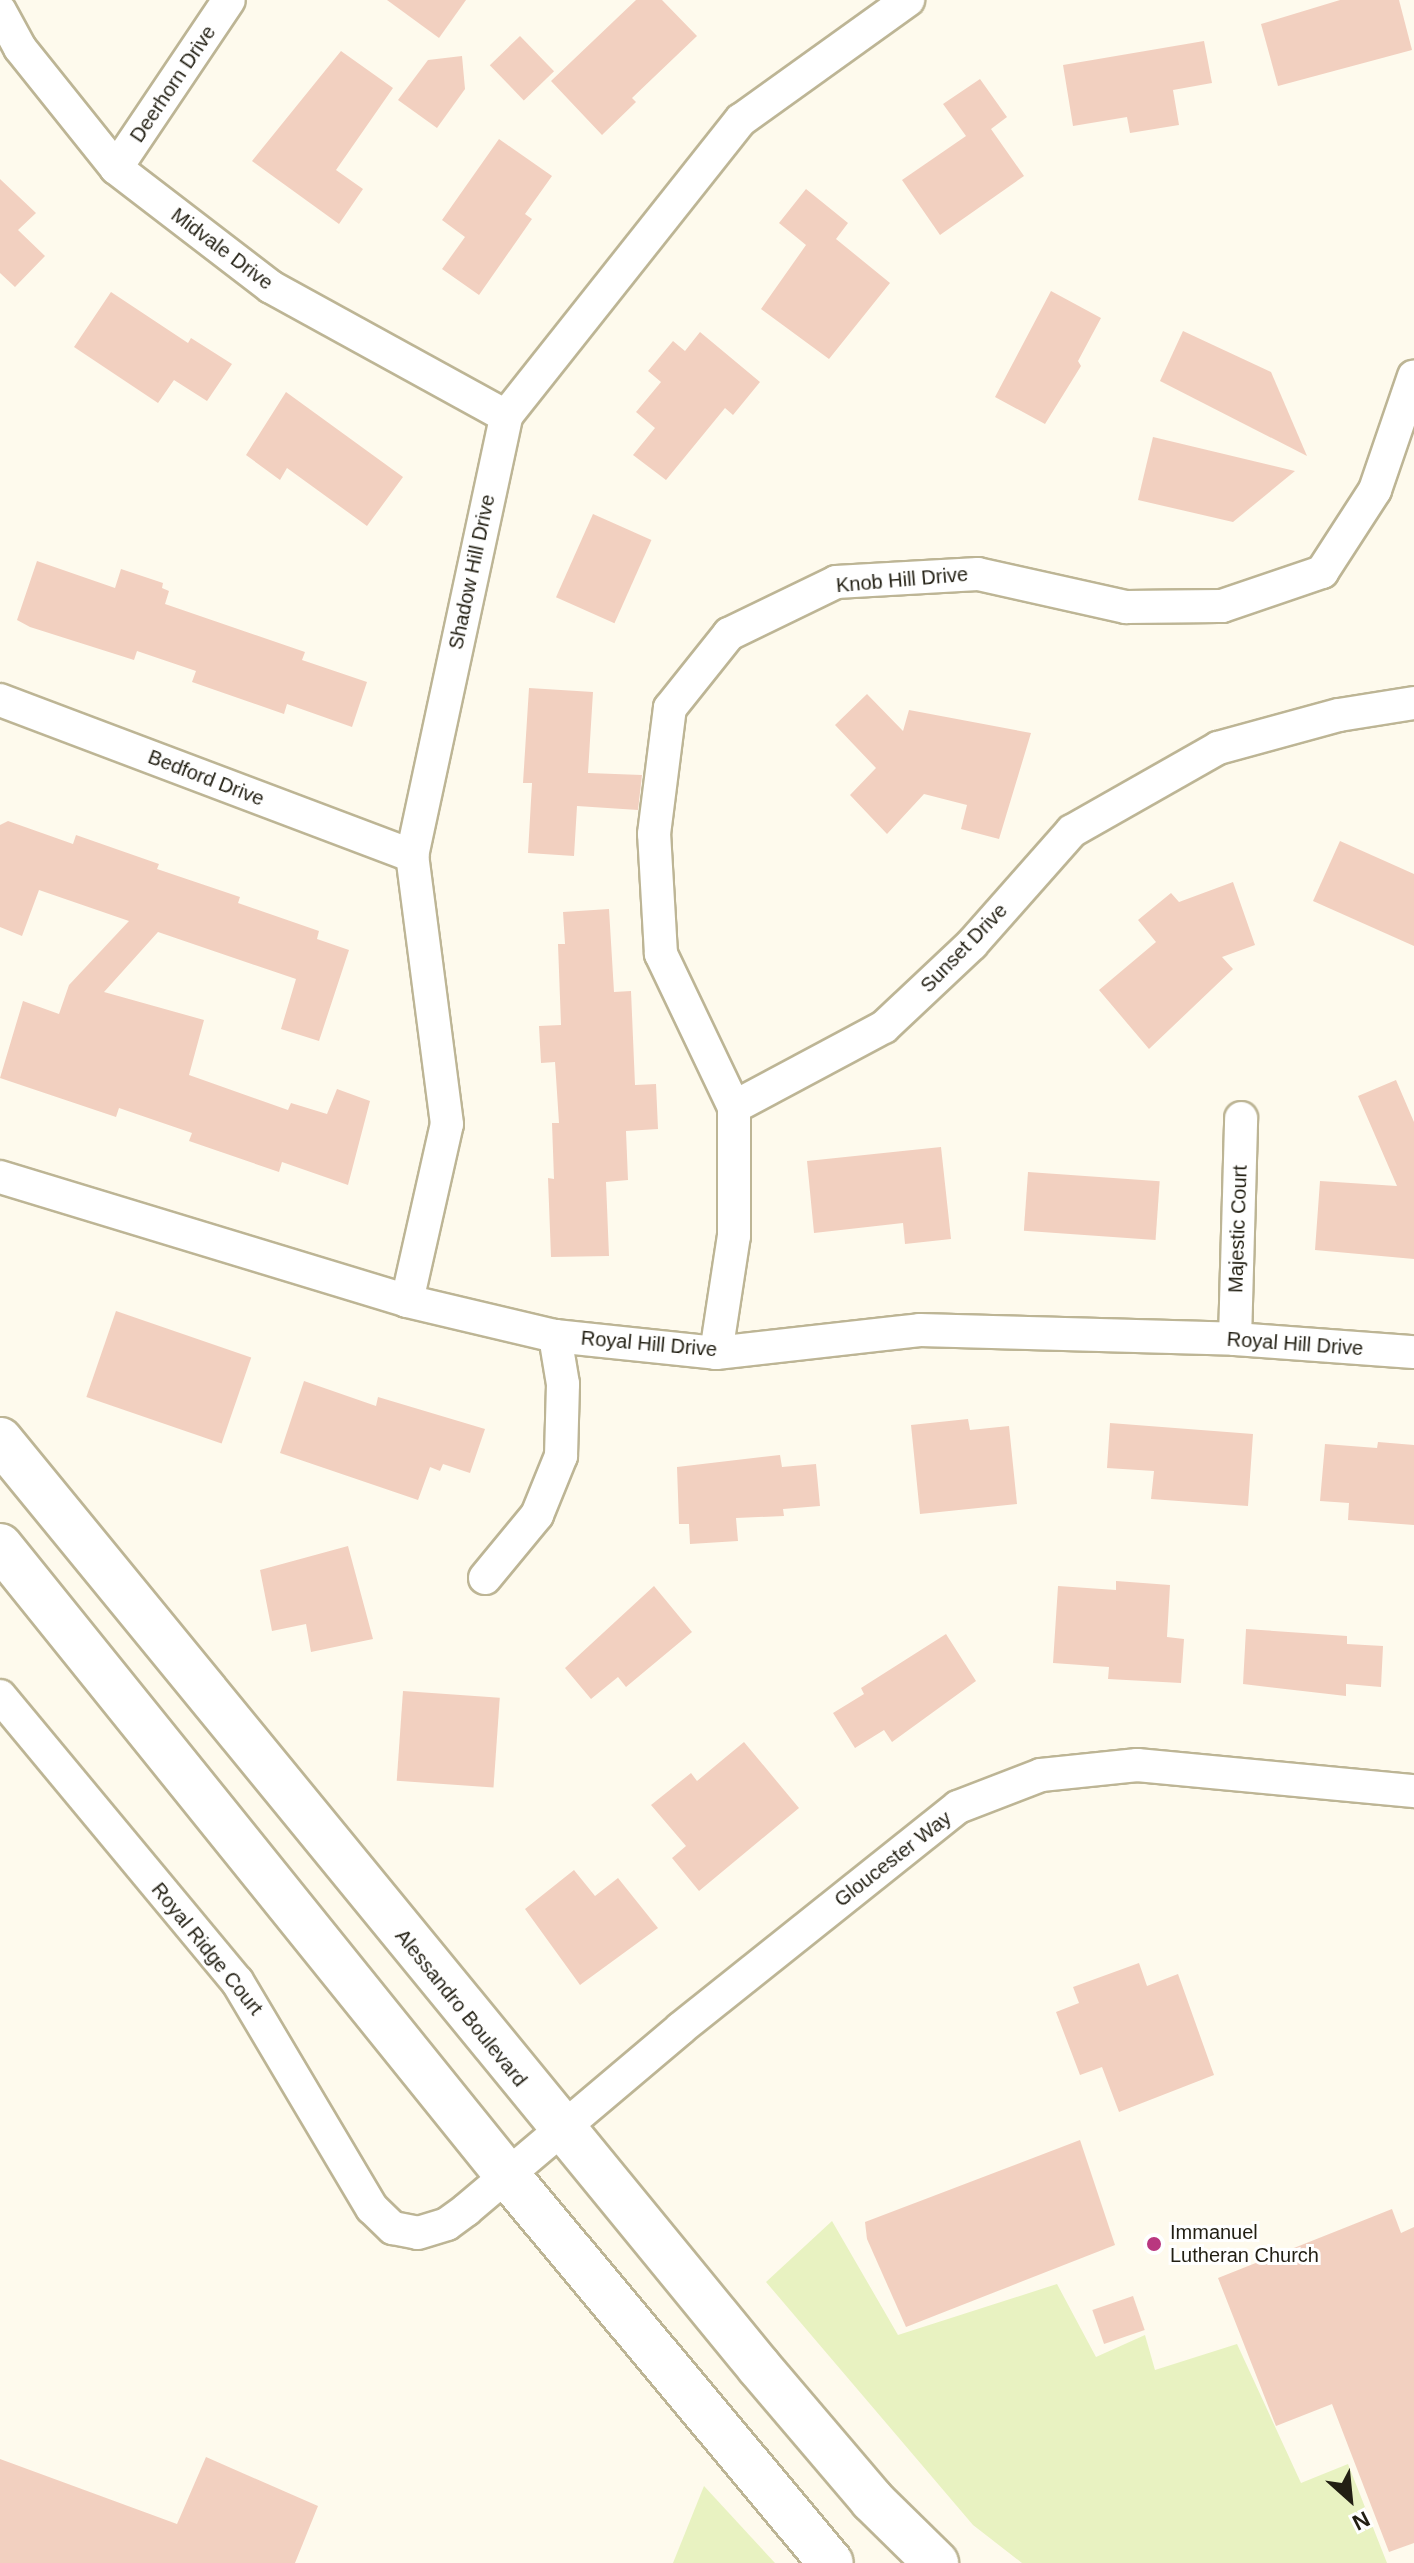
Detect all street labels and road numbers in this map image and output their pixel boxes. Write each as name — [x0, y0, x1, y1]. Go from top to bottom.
street label: Deerhorn Drive — [125, 21, 221, 147]
street label: Midvale Drive — [166, 203, 278, 295]
street label: Shadow Hill Drive — [444, 492, 500, 652]
street label: Knob Hill Drive — [835, 562, 969, 598]
street label: Bedford Drive — [145, 745, 267, 811]
street label: Sunset Drive — [916, 898, 1012, 998]
street label: Majestic Court — [1224, 1165, 1252, 1293]
street label: Royal Hill Drive — [580, 1326, 718, 1362]
street label: Royal Hill Drive — [1226, 1327, 1364, 1361]
street label: Gloucester Way — [830, 1806, 956, 1912]
street label: Royal Ridge Court — [146, 1878, 268, 2020]
street label: Alessandro Boulevard — [390, 1924, 532, 2092]

